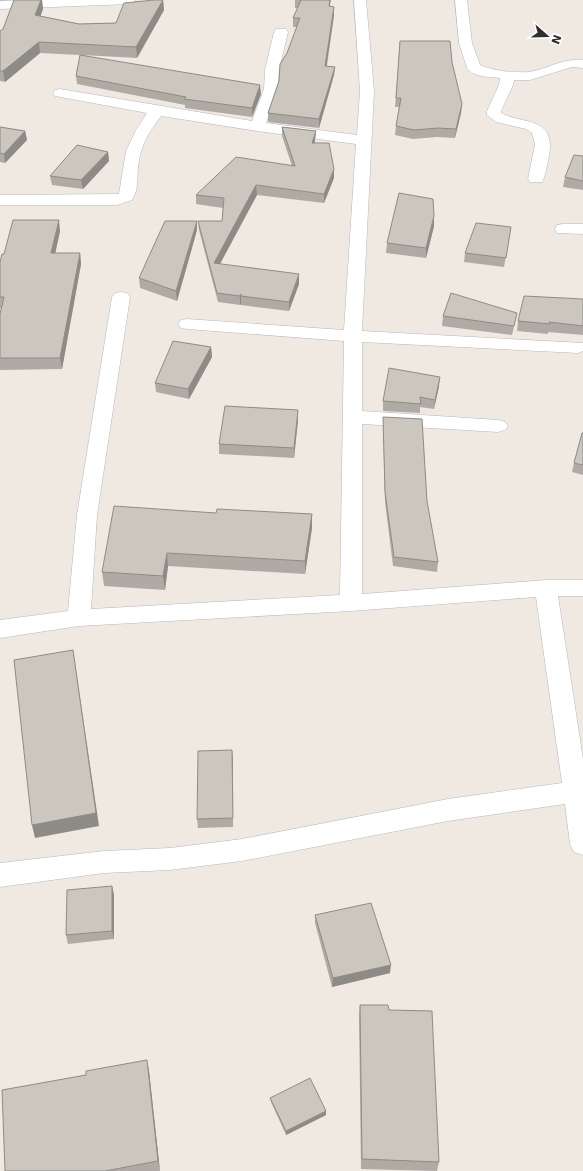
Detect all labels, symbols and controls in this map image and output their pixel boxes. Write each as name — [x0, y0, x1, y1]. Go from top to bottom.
north arrow — [527, 16, 567, 56]
text: N — [548, 33, 564, 46]

